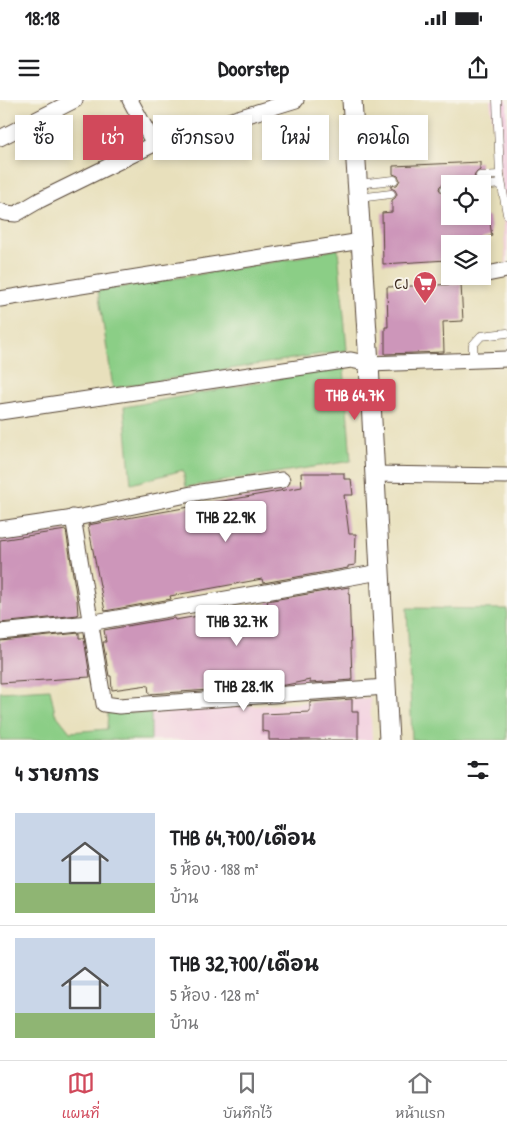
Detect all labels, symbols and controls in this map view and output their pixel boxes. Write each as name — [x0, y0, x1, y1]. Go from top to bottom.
text: 18:18 — [25, 5, 60, 31]
text: Doorstep — [218, 53, 289, 83]
icon: menu — [15, 54, 43, 82]
icon: share — [464, 54, 492, 82]
chip: ซื้อ — [15, 115, 73, 160]
chip: เช่า — [83, 115, 143, 160]
chip: ตัวกรอง — [153, 115, 252, 160]
chip: ใหม่ — [262, 115, 329, 160]
chip: คอนโด — [339, 115, 428, 160]
map controls — [441, 175, 491, 285]
button: locate — [441, 175, 491, 225]
button: layers — [441, 235, 491, 285]
supermarket icon: CJ — [412, 270, 438, 304]
place label: CJ — [394, 273, 408, 294]
pin: THB 64.7K — [298, 378, 412, 421]
text: THB 64.7K — [326, 384, 384, 406]
pin: THB 22.9K — [169, 500, 283, 543]
text: THB 22.9K — [196, 506, 256, 528]
pin: THB 32.7K — [180, 604, 294, 647]
text: THB 32.7K — [206, 610, 268, 632]
pin: THB 28.1K — [187, 670, 301, 712]
text: THB 28.1K — [215, 675, 273, 697]
icon: filters — [464, 756, 492, 784]
text: 4 รายการ — [15, 759, 99, 788]
text: THB 64,700/เดือน — [170, 823, 316, 852]
icon: home — [55, 833, 115, 893]
text: 5 ห้อง · 188 m² — [170, 858, 259, 880]
text: บ้าน — [170, 886, 198, 908]
text: THB 32,700/เดือน — [170, 949, 319, 978]
icon: home — [55, 958, 115, 1018]
text: 5 ห้อง · 128 m² — [170, 984, 259, 1006]
text: บ้าน — [170, 1012, 198, 1034]
tab: แผนที่ — [62, 1069, 99, 1123]
tab: บันทึกไว้ — [223, 1069, 272, 1123]
tab: หน้าแรก — [395, 1069, 445, 1123]

